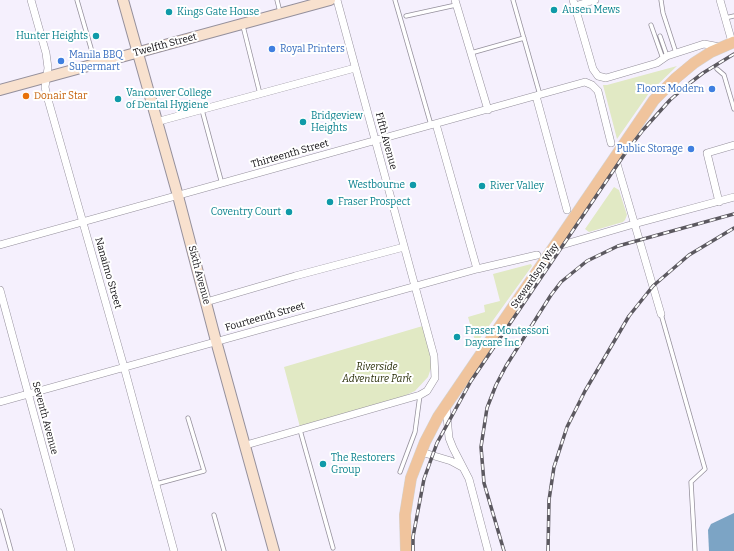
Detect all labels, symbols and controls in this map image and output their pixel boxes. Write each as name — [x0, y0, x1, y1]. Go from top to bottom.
place label: Ausen Mews — [562, 4, 620, 16]
marker: Ausen Mews — [549, 5, 559, 15]
place label: Kings Gate House — [177, 6, 259, 18]
marker: Kings Gate House — [164, 7, 174, 17]
place label: Hunter Heights — [16, 30, 88, 42]
marker: Hunter Heights — [91, 31, 101, 41]
street label: Twelfth Street — [132, 31, 198, 59]
place label: Royal Printers — [280, 43, 345, 55]
marker: Royal Printers — [267, 44, 277, 54]
place label: Manila BBQ Supermart — [69, 49, 123, 72]
marker: Manila BBQ Supermart — [56, 56, 66, 66]
place label: Floors Modern — [637, 83, 704, 95]
marker: Floors Modern — [707, 84, 717, 94]
place label: Vancouver College of Dental Hygiene — [126, 87, 212, 110]
place label: Donair Star — [34, 90, 87, 102]
marker: Donair Star — [21, 91, 31, 101]
marker: Vancouver College of Dental Hygiene — [113, 94, 123, 104]
place label: Bridgeview Heights — [311, 110, 363, 134]
street label: Fifth Avenue — [373, 111, 399, 171]
marker: Bridgeview Heights — [298, 117, 308, 127]
street label: Thirteenth Street — [250, 137, 330, 171]
place label: Public Storage — [617, 143, 683, 155]
marker: Public Storage — [686, 144, 696, 154]
place label: Westbourne — [348, 179, 405, 191]
marker: Westbourne — [408, 180, 418, 190]
place label: River Valley — [490, 180, 544, 192]
marker: River Valley — [477, 181, 487, 191]
place label: Fraser Prospect — [338, 196, 410, 208]
marker: Fraser Prospect — [325, 197, 335, 207]
place label: Coventry Court — [211, 206, 281, 218]
marker: Coventry Court — [284, 207, 294, 217]
street label: Nanaimo Street — [92, 236, 124, 310]
street label: Stewardson Way — [509, 241, 561, 311]
street label: Sixth Avenue — [185, 244, 213, 306]
street label: Fourteenth Street — [224, 300, 306, 334]
place label: Fraser Montessori Daycare Inc — [465, 325, 549, 348]
marker: Fraser Montessori Daycare Inc — [452, 332, 462, 342]
park label: Riverside Adventure Park — [342, 361, 412, 384]
street label: Seventh Avenue — [30, 380, 60, 456]
place label: The Restorers Group — [331, 452, 395, 476]
marker: The Restorers Group — [318, 459, 328, 469]

